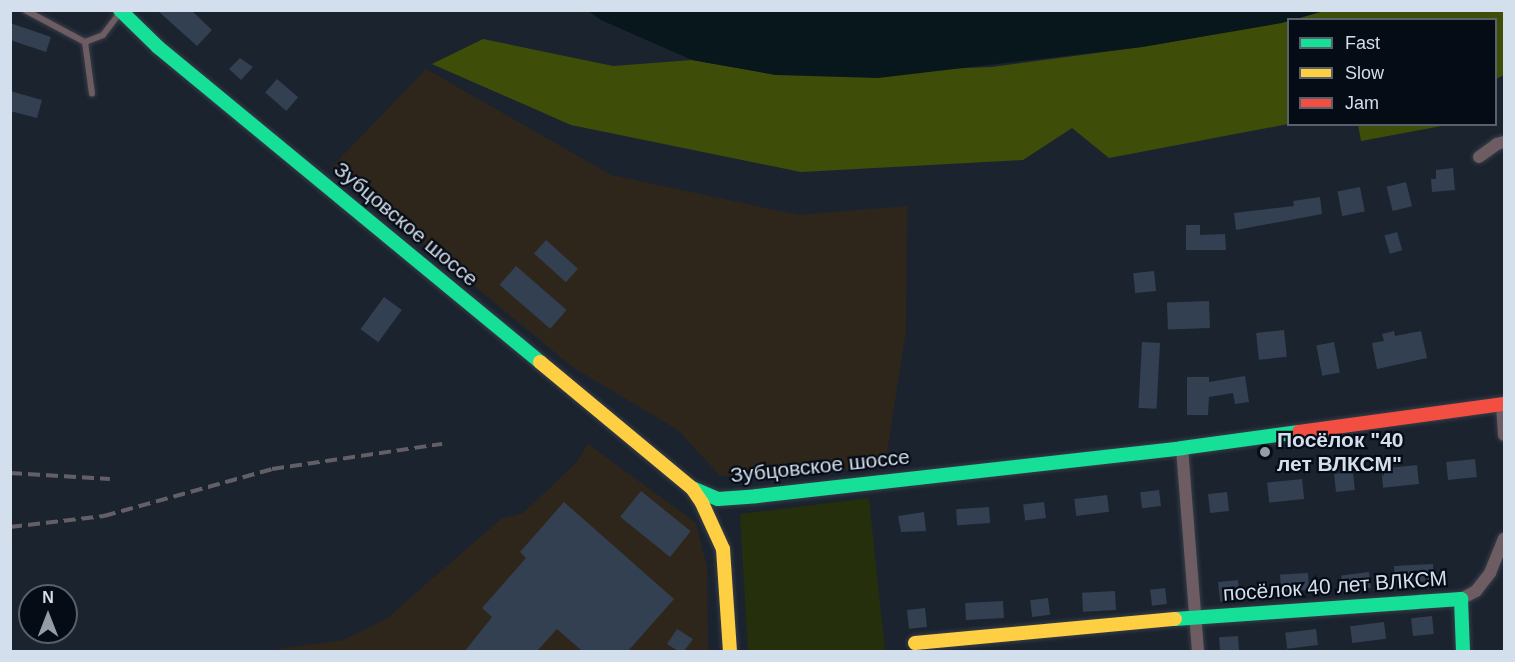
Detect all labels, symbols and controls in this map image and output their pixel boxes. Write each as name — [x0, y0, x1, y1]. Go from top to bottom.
legend — [1287, 18, 1497, 126]
text: Fast — [1345, 33, 1380, 53]
text: Slow — [1345, 63, 1384, 83]
text: Jam — [1345, 93, 1379, 113]
street label: Зубцовское шоссе — [329, 156, 483, 292]
place label: Посёлок "40 лет ВЛКСМ" — [1277, 427, 1404, 477]
street label: Зубцовское шоссе — [729, 444, 911, 488]
marker: Посёлок "40 лет ВЛКСМ" — [1258, 445, 1272, 459]
street label: посёлок 40 лет ВЛКСМ — [1222, 566, 1448, 606]
north arrow — [18, 584, 78, 644]
text: N — [42, 589, 54, 606]

